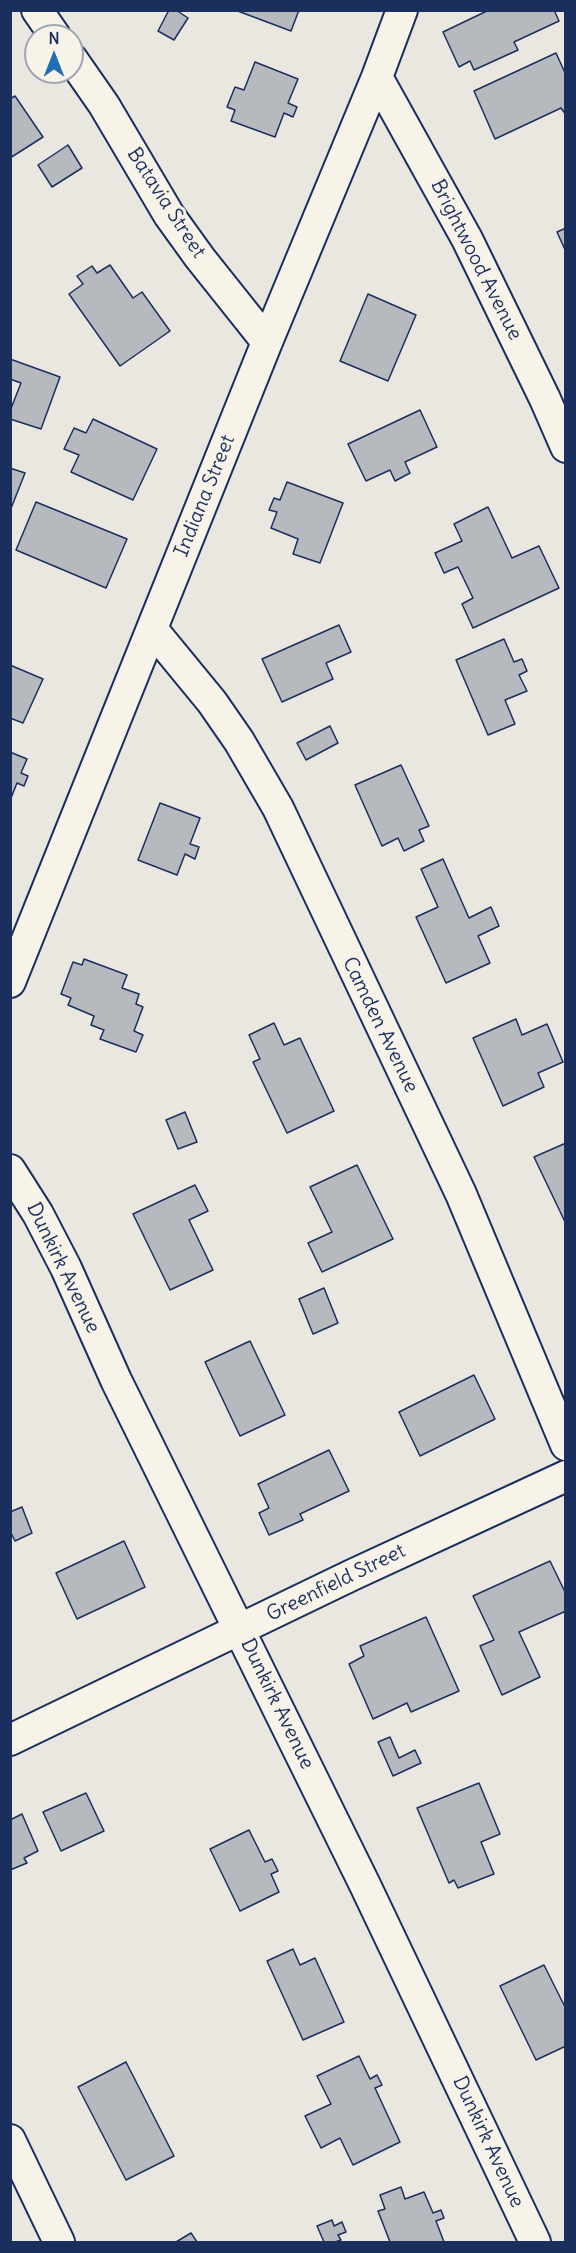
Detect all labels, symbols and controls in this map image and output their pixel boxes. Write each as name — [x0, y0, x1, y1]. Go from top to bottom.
north arrow — [24, 24, 84, 84]
text: N — [48, 28, 60, 48]
street label: Batavia Street — [122, 143, 210, 263]
street label: Brightwood Avenue — [425, 176, 527, 344]
street label: Indiana Street — [170, 432, 240, 560]
street label: Camden Avenue — [337, 953, 423, 1097]
street label: Dunkirk Avenue — [21, 1199, 105, 1337]
street label: Greenfield Street — [263, 1539, 409, 1627]
street label: Dunkirk Avenue — [235, 1635, 319, 1773]
street label: Dunkirk Avenue — [447, 2072, 529, 2212]

